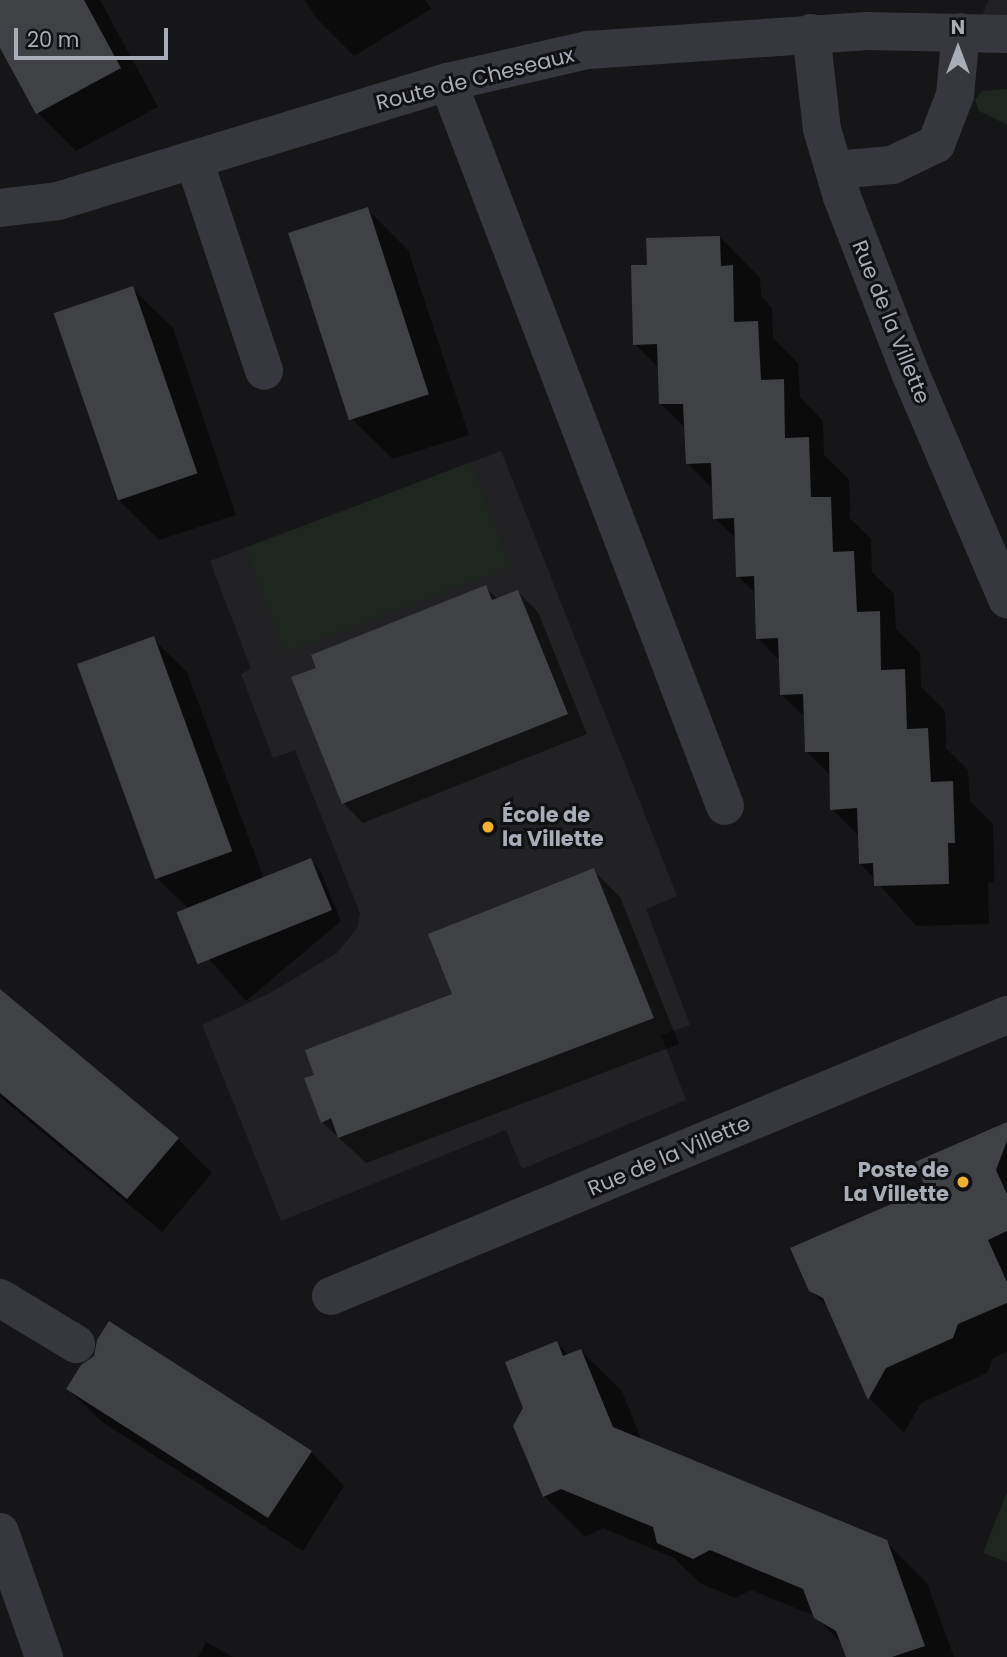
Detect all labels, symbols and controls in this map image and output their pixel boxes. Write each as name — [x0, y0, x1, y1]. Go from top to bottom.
scale bar — [18, 14, 172, 58]
north arrow — [923, 14, 993, 84]
text: N — [951, 14, 965, 41]
text: 20 m — [27, 25, 80, 54]
street label: Route de Cheseaux — [373, 42, 577, 116]
street label: Rue de la Villette — [847, 237, 935, 407]
place label: École de la Villette — [502, 802, 604, 852]
marker: École de la Villette — [480, 819, 496, 835]
street label: Rue de la Villette — [584, 1110, 754, 1202]
place label: Poste de La Villette — [843, 1157, 949, 1207]
marker: Poste de La Villette — [955, 1174, 971, 1190]

